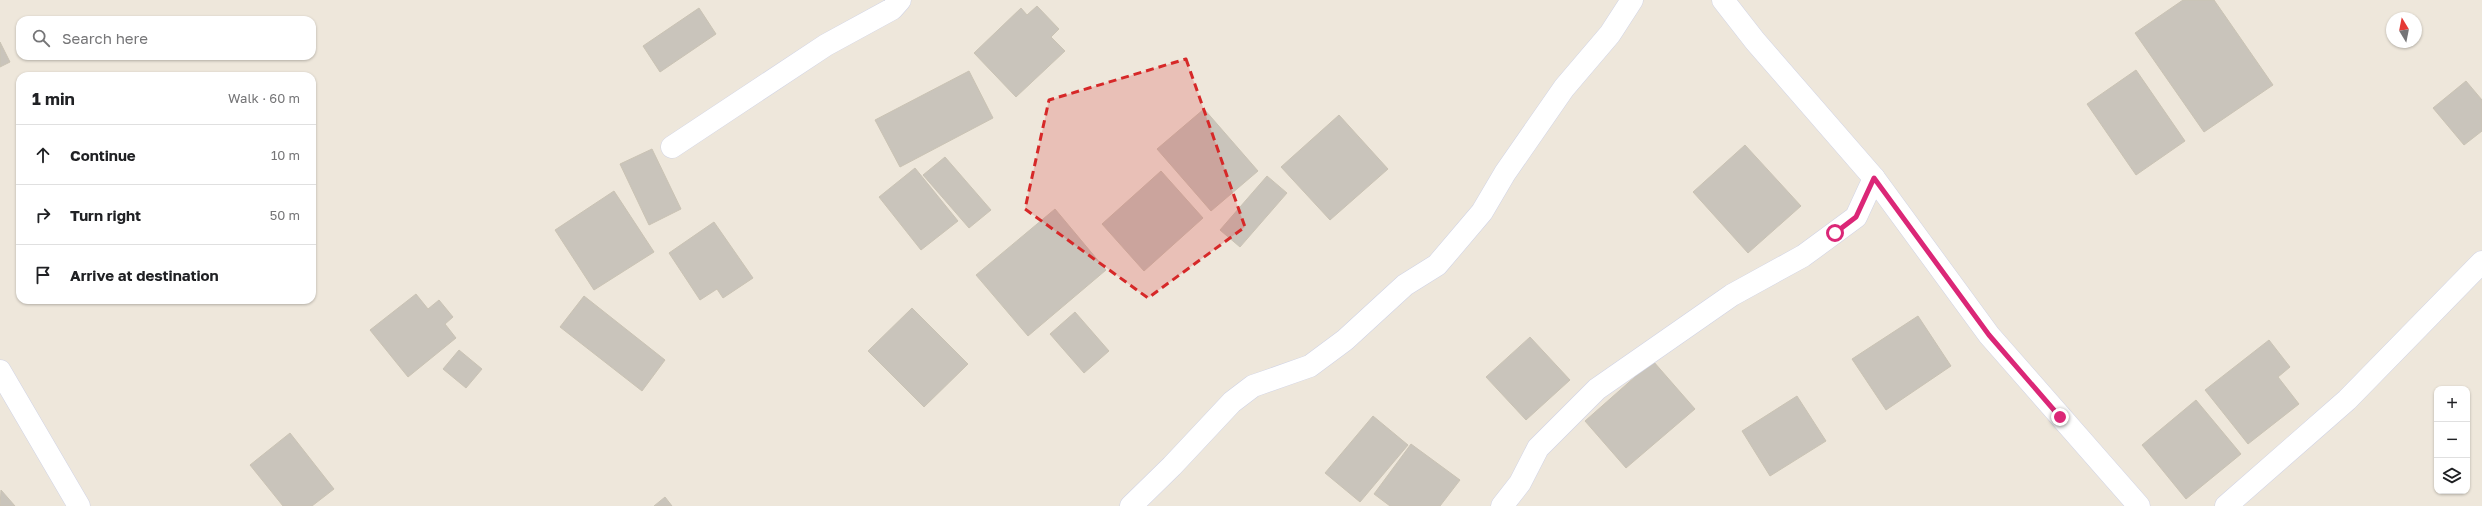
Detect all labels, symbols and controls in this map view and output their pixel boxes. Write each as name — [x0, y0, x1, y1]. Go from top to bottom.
north arrow — [2386, 12, 2422, 48]
search box — [16, 16, 316, 60]
icon: search — [30, 27, 52, 49]
text: Search here — [62, 29, 148, 47]
text: 1 min — [32, 88, 75, 109]
text: Walk · 60 m — [228, 90, 300, 106]
icon: ahead — [32, 144, 54, 166]
text: Continue — [70, 146, 136, 164]
text: 10 m — [271, 147, 300, 163]
icon: right — [32, 204, 54, 226]
text: Turn right — [70, 206, 141, 224]
text: 50 m — [270, 207, 300, 223]
route start — [1826, 224, 1844, 242]
icon: arrive — [32, 264, 54, 286]
text: Arrive at destination — [70, 266, 219, 284]
map controls — [2434, 386, 2470, 494]
button: + — [2434, 386, 2470, 422]
route end — [2051, 408, 2069, 426]
button: − — [2434, 422, 2470, 458]
button: layers — [2434, 458, 2470, 494]

